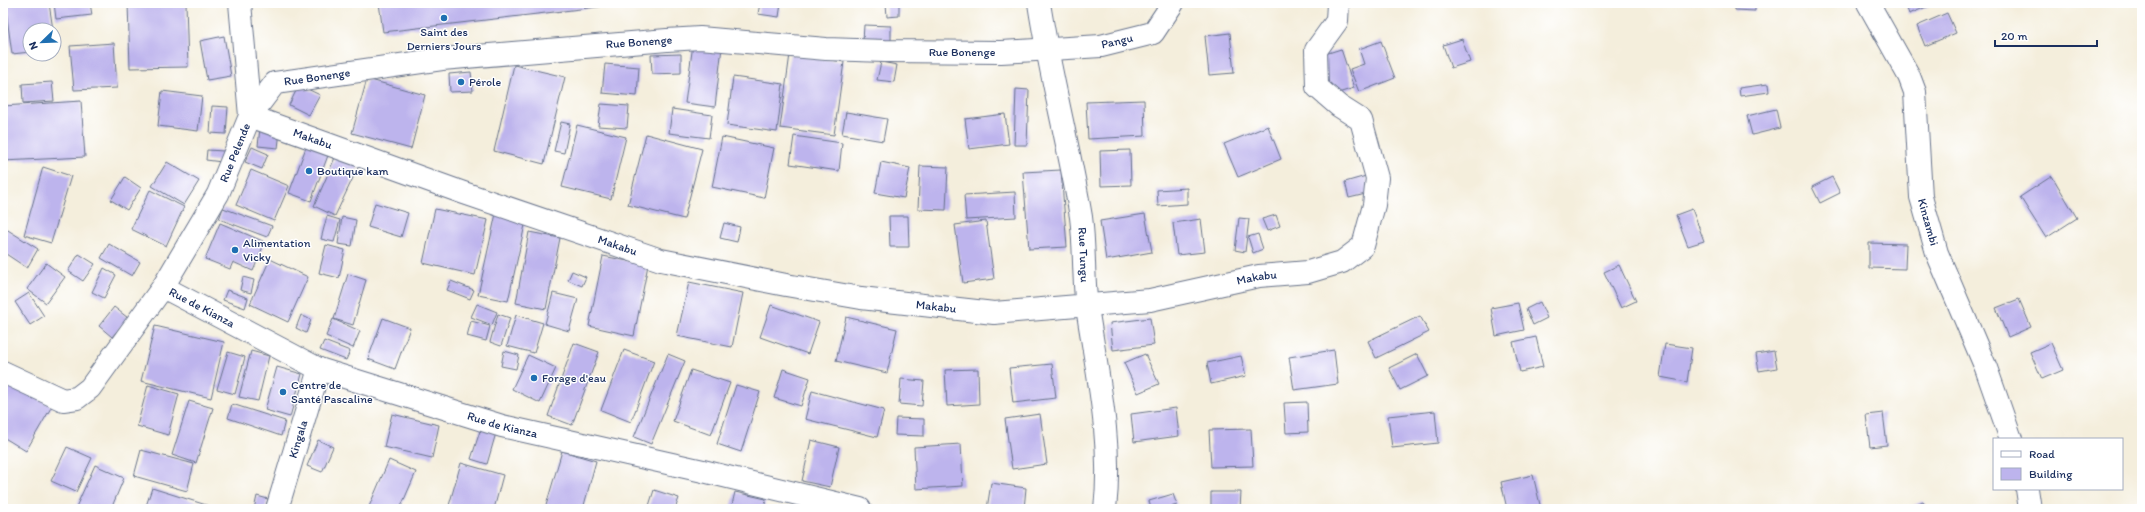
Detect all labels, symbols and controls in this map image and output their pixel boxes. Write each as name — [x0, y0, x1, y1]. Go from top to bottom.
marker: Saint des Derniers Jours — [439, 13, 449, 23]
north arrow — [22, 22, 62, 62]
scale bar — [1995, 22, 2097, 48]
place label: Saint des Derniers Jours — [407, 25, 481, 53]
text: 20 m — [2001, 29, 2028, 43]
street label: Pangu — [1100, 30, 1135, 51]
street label: Rue Bonenge — [605, 33, 673, 51]
text: N — [26, 40, 41, 52]
street label: Rue Bonenge — [929, 45, 996, 59]
street label: Rue Bonenge — [283, 65, 351, 89]
place label: Pérole — [469, 75, 502, 89]
marker: Pérole — [456, 77, 466, 87]
street label: Rue Pelende — [217, 121, 253, 184]
street label: Makabu — [291, 125, 335, 152]
place label: Boutique kam — [317, 164, 389, 178]
marker: Boutique kam — [304, 166, 314, 176]
street label: Kinzambi — [1915, 197, 1942, 247]
street label: Rue Tungu — [1075, 227, 1092, 283]
street label: Makabu — [596, 232, 639, 259]
place label: Alimentation Vicky — [243, 236, 311, 264]
marker: Alimentation Vicky — [230, 245, 240, 255]
street label: Makabu — [1235, 268, 1278, 288]
street label: Rue de Kianza — [167, 284, 238, 331]
street label: Makabu — [915, 297, 957, 316]
place label: Forage d'eau — [542, 371, 607, 385]
marker: Forage d'eau — [529, 373, 539, 383]
place label: Centre de Santé Pascaline — [291, 378, 373, 406]
marker: Centre de Santé Pascaline — [278, 387, 288, 397]
street label: Rue de Kianza — [465, 409, 540, 441]
street label: Kingala — [286, 418, 311, 460]
legend — [1993, 438, 2123, 490]
text: Road — [2029, 447, 2055, 461]
text: Building — [2029, 467, 2073, 481]

